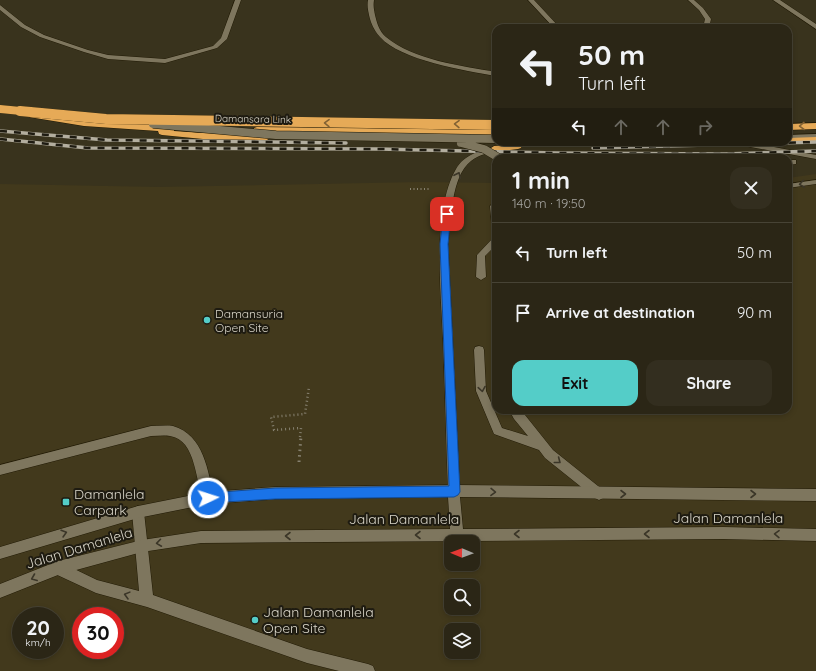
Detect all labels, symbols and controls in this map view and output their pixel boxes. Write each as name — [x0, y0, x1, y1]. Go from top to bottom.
text: 50 m — [578, 37, 645, 72]
icon: left — [512, 40, 564, 92]
text: Turn left — [578, 72, 646, 95]
street label: Damansara Link — [215, 112, 291, 126]
icon: left — [568, 116, 590, 138]
icon: ahead — [610, 116, 632, 138]
icon: ahead — [652, 116, 674, 138]
icon: right — [694, 116, 716, 138]
one-way arrow — [324, 118, 330, 127]
one-way arrow — [454, 120, 460, 128]
one-way arrow — [799, 122, 805, 131]
text: 1 min — [512, 165, 570, 195]
button: close — [730, 167, 772, 209]
one-way arrow — [453, 171, 461, 179]
one-way arrow — [799, 179, 805, 188]
text: 140 m · 19:50 — [512, 195, 586, 211]
pin — [430, 197, 464, 231]
icon: arrive — [436, 203, 458, 225]
icon: left — [512, 242, 534, 264]
text: Turn left — [546, 243, 608, 262]
text: 50 m — [737, 243, 772, 262]
icon: arrive — [512, 302, 534, 324]
text: Arrive at destination — [546, 303, 695, 322]
text: 90 m — [737, 303, 772, 322]
place label: Damansuria Open Site — [215, 306, 283, 335]
marker: Damansuria Open Site — [202, 315, 212, 325]
button: Exit — [512, 360, 638, 406]
button: Share — [646, 360, 772, 406]
one-way arrow — [477, 385, 486, 392]
one-way arrow — [553, 456, 560, 463]
position arrow — [187, 477, 229, 519]
place label: Damanlela Carpark — [74, 485, 145, 519]
one-way arrow — [490, 488, 496, 496]
one-way arrow — [620, 490, 626, 498]
one-way arrow — [750, 490, 756, 498]
marker: Damanlela Carpark — [61, 497, 71, 507]
street label: Jalan Damanlela — [673, 509, 783, 527]
street label: Jalan Damanlela — [349, 510, 459, 528]
street label: Jalan Damanlela — [23, 523, 135, 573]
one-way arrow — [61, 530, 67, 538]
one-way arrow — [514, 530, 520, 538]
one-way arrow — [644, 530, 650, 538]
one-way arrow — [774, 530, 780, 538]
one-way arrow — [415, 531, 421, 539]
one-way arrow — [285, 532, 291, 540]
north arrow — [444, 535, 480, 571]
map controls — [444, 535, 480, 659]
one-way arrow — [156, 538, 162, 547]
one-way arrow — [30, 573, 37, 581]
button: search — [444, 579, 480, 615]
one-way arrow — [124, 591, 130, 599]
place label: Jalan Damanlela Open Site — [263, 603, 374, 637]
speed limit sign: 30 — [72, 607, 124, 659]
text: 20 — [26, 615, 50, 640]
marker: Jalan Damanlela Open Site — [250, 615, 260, 625]
button: layers — [444, 623, 480, 659]
text: km/h — [25, 636, 51, 649]

